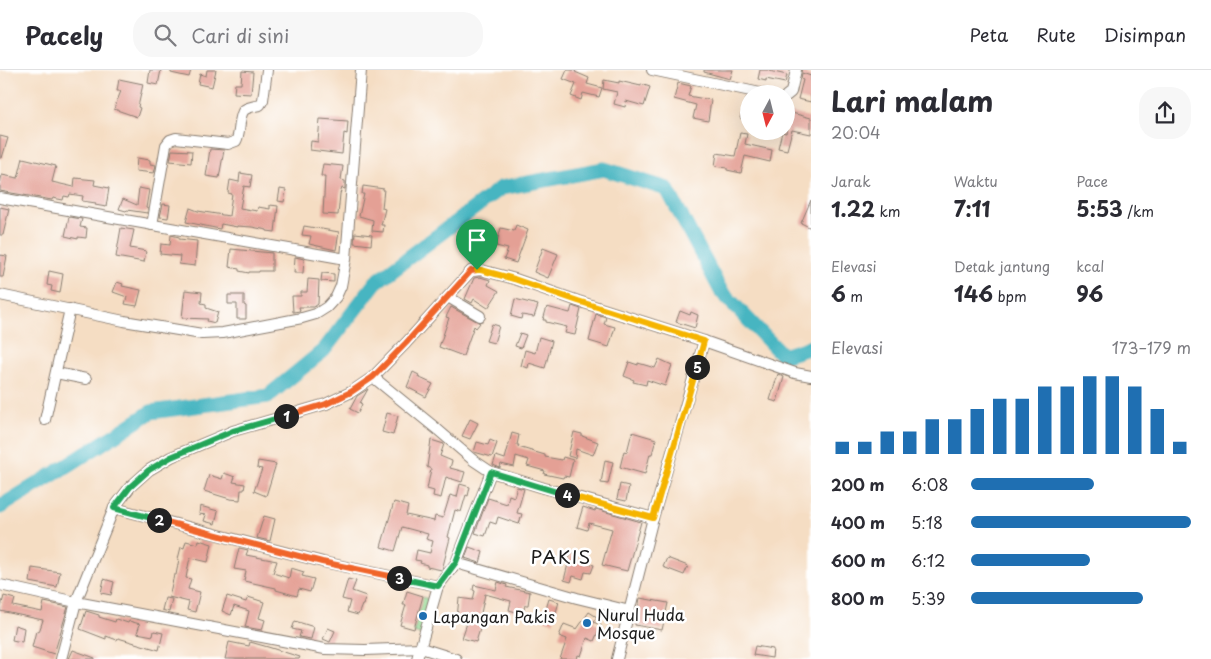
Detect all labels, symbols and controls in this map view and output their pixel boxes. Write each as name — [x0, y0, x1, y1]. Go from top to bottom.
search box — [133, 12, 483, 57]
text: Pacely — [25, 17, 103, 53]
icon: search — [151, 21, 179, 49]
text: Cari di sini — [191, 21, 289, 49]
text: Peta — [969, 21, 1008, 48]
text: Rute — [1036, 21, 1076, 48]
text: Disimpan — [1104, 21, 1186, 48]
text: Lari malam — [831, 79, 994, 122]
north arrow — [740, 85, 795, 140]
map controls — [740, 85, 795, 140]
button: share — [1139, 87, 1191, 139]
text: 20:04 — [831, 120, 881, 144]
text: Jarak — [831, 171, 871, 192]
text: Waktu — [954, 171, 998, 192]
text: Pace — [1076, 171, 1108, 192]
text: 1.22 — [831, 192, 875, 224]
text: 7:11 — [954, 192, 991, 224]
text: 5:53 — [1076, 192, 1123, 224]
text: km — [875, 201, 901, 222]
text: /km — [1123, 201, 1154, 222]
pin — [456, 219, 498, 270]
icon: arrive — [463, 226, 491, 254]
text: Elevasi — [831, 256, 877, 277]
text: Detak jantung — [954, 256, 1050, 277]
text: kcal — [1076, 256, 1104, 277]
text: 6 — [831, 277, 846, 309]
text: 146 — [954, 277, 993, 309]
text: 96 — [1076, 277, 1103, 309]
text: m — [846, 286, 863, 307]
text: bpm — [993, 286, 1027, 307]
text: Elevasi — [831, 335, 883, 359]
text: 173–179 m — [1112, 335, 1191, 359]
pin: 5 — [684, 354, 710, 380]
text: 5 — [693, 357, 702, 378]
pin: 1 — [274, 404, 298, 428]
text: 1 — [283, 406, 290, 427]
text: 200 m — [831, 472, 885, 496]
text: 6:08 — [911, 472, 948, 496]
pin: 4 — [554, 482, 580, 508]
text: 4 — [563, 485, 572, 506]
pin: 2 — [146, 508, 172, 532]
text: 2 — [155, 510, 164, 531]
text: 400 m — [831, 510, 885, 534]
text: 5:18 — [911, 510, 943, 534]
district label: PAKIS — [531, 542, 591, 570]
text: 600 m — [831, 548, 885, 572]
text: 6:12 — [911, 548, 945, 572]
pin: 3 — [386, 566, 412, 590]
text: 3 — [395, 568, 404, 589]
text: 800 m — [831, 586, 884, 610]
text: 5:39 — [911, 586, 945, 610]
place label: Nurul Huda Mosque — [597, 602, 685, 644]
place label: Lapangan Pakis — [433, 604, 555, 628]
marker: Lapangan Pakis — [417, 610, 429, 622]
marker: Nurul Huda Mosque — [581, 617, 593, 629]

